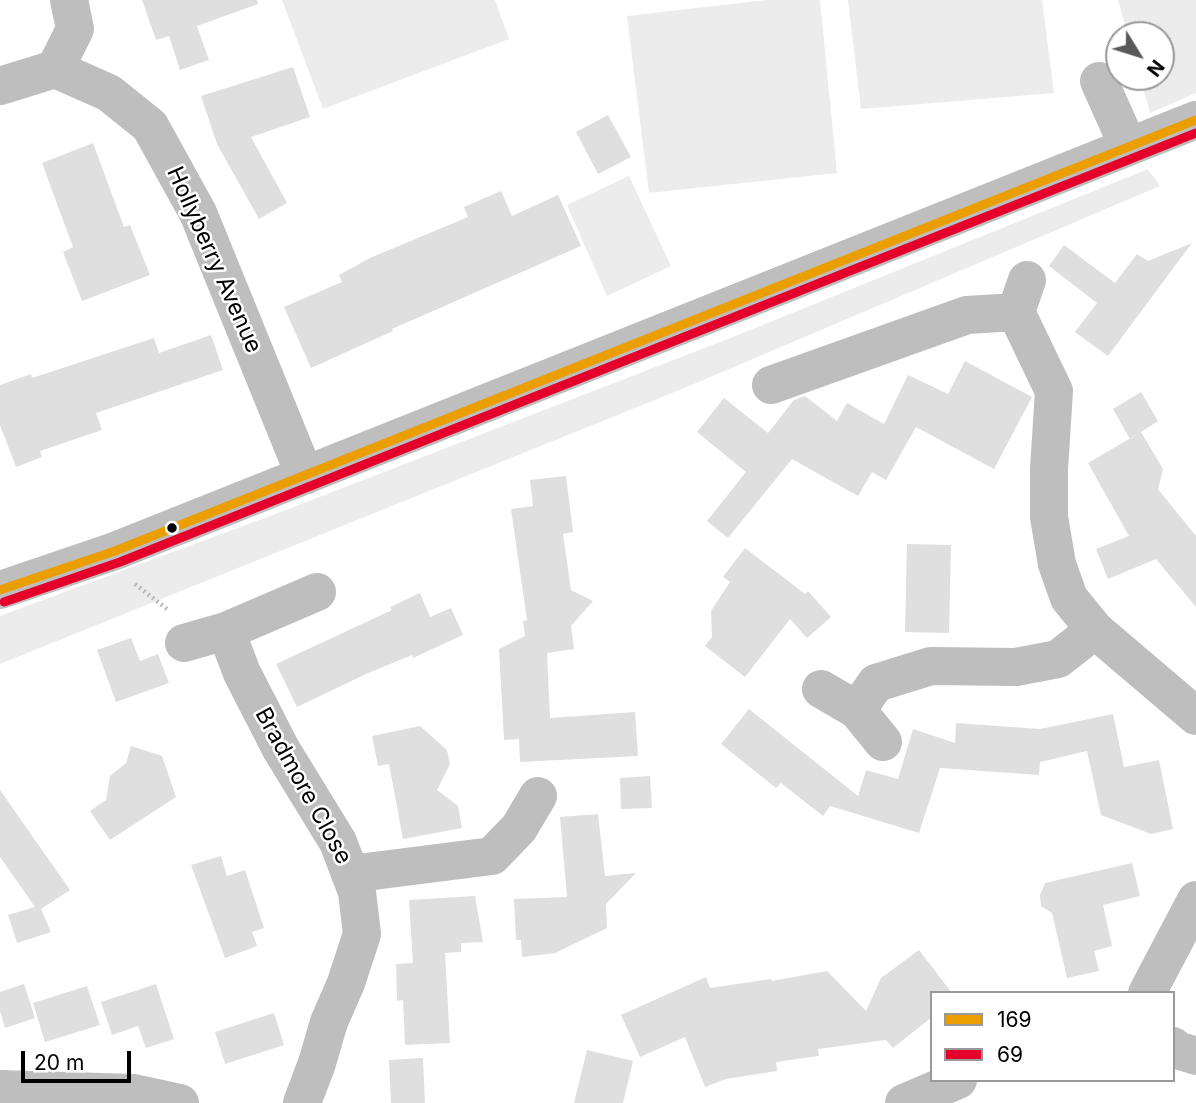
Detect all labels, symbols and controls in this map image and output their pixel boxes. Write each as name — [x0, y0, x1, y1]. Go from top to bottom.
north arrow — [1105, 21, 1175, 91]
text: N — [1142, 55, 1169, 81]
street label: Hollyberry Avenue — [161, 163, 267, 357]
unlabelled marker — [165, 521, 179, 535]
street label: Bradmore Close — [249, 703, 357, 869]
legend — [930, 991, 1175, 1082]
text: 169 — [997, 1007, 1032, 1032]
scale bar — [24, 1036, 135, 1080]
text: 69 — [997, 1042, 1023, 1067]
text: 20 m — [34, 1050, 84, 1075]

